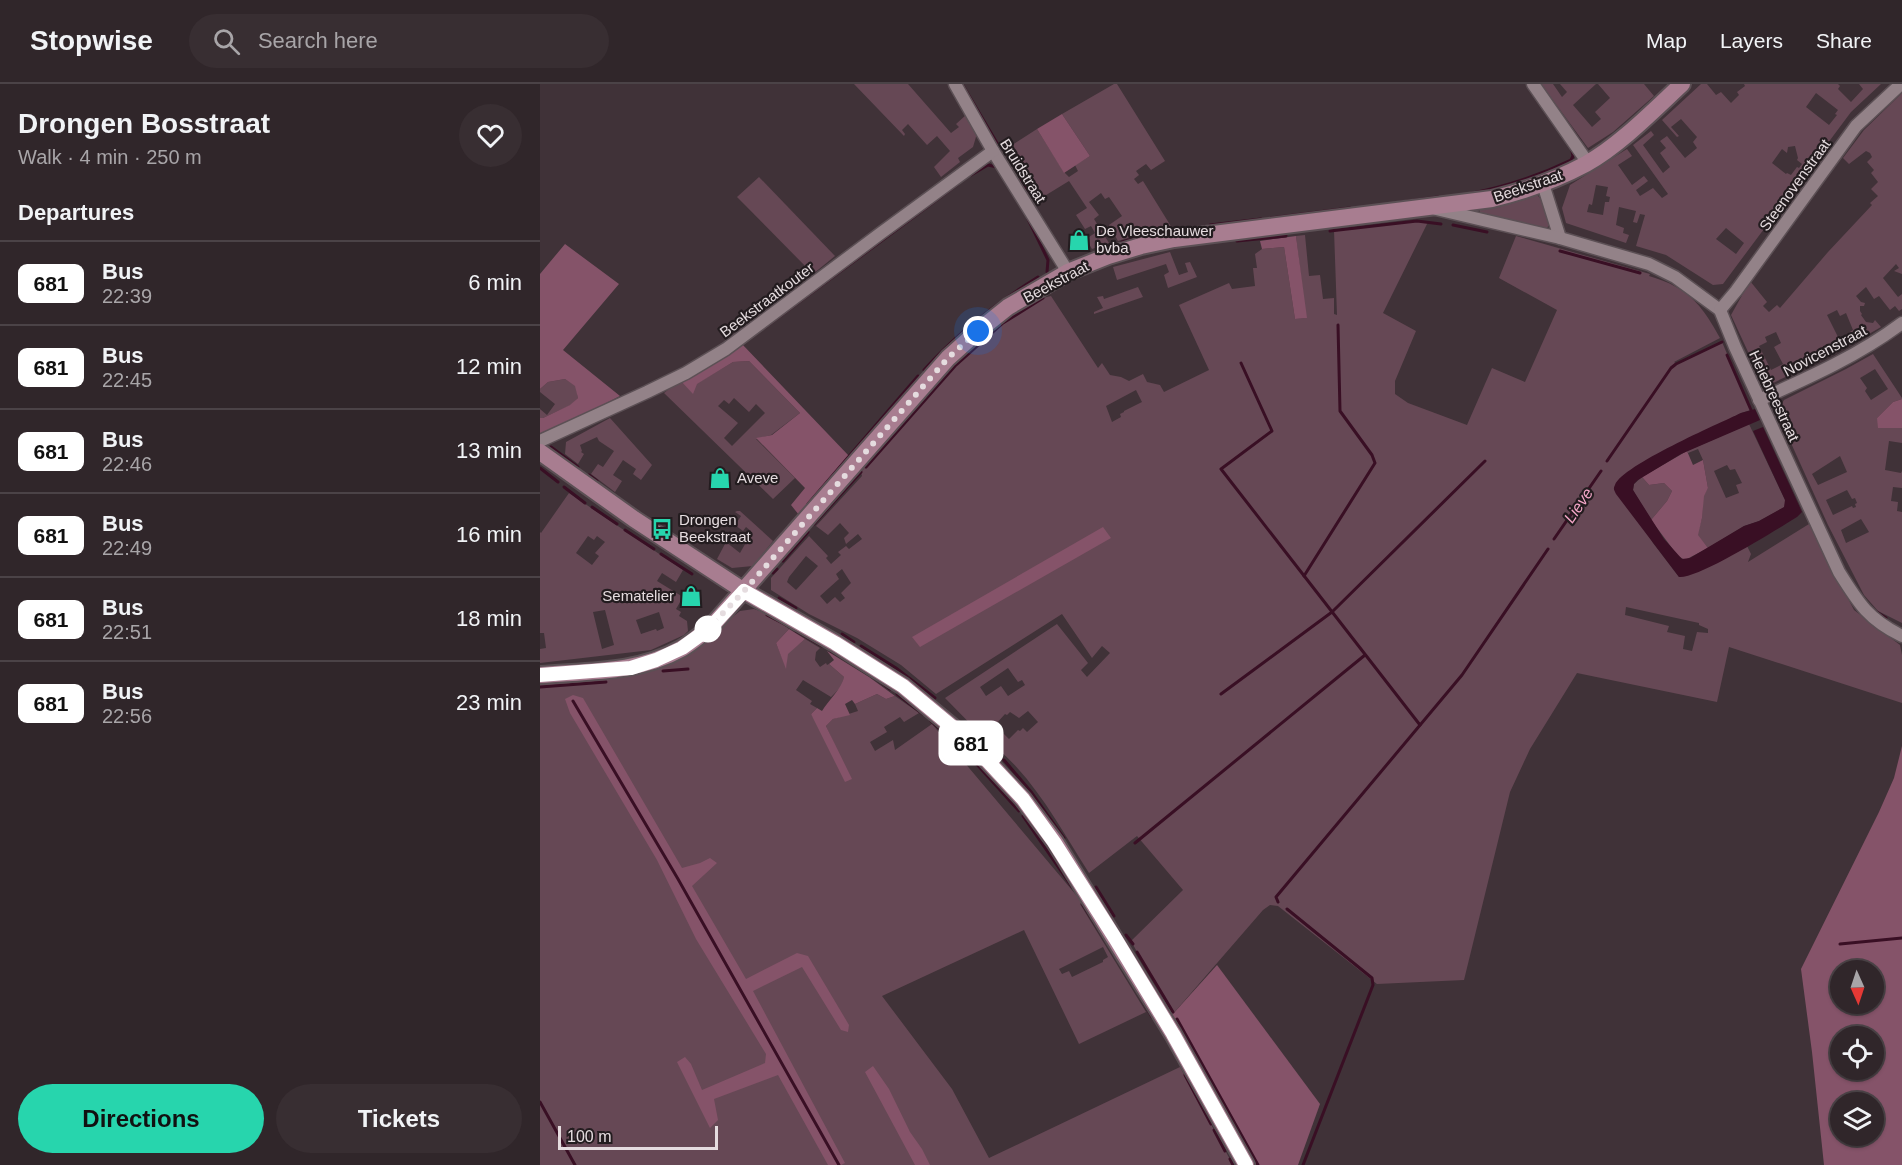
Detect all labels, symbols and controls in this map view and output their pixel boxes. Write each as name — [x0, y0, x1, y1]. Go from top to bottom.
search box — [189, 14, 609, 68]
text: Stopwise — [30, 25, 153, 56]
icon: search — [210, 25, 243, 58]
text: Search here — [258, 28, 378, 53]
text: Map — [1646, 29, 1687, 52]
text: Layers — [1720, 29, 1783, 52]
text: Share — [1816, 29, 1872, 52]
button: heart — [459, 104, 522, 167]
text: Drongen Bosstraat — [18, 108, 270, 139]
street label: Bruidstraat — [997, 135, 1050, 207]
street label: Steenovenstraat — [1756, 135, 1834, 234]
text: Walk · 4 min · 250 m — [18, 146, 202, 168]
street label: Beekstraat — [1491, 166, 1565, 205]
text: Departures — [18, 200, 134, 225]
place label: De Vleeschauwer bvba — [1096, 222, 1214, 256]
shop icon: De Vleeschauwer bvba — [1067, 228, 1091, 252]
street label: Beekstraat — [1020, 257, 1092, 306]
text: Bus — [102, 259, 144, 284]
street label: Beekstraatkouter — [716, 259, 817, 341]
text: 6 min — [468, 270, 522, 295]
text: 681 — [33, 272, 69, 295]
text: 22:39 — [102, 285, 152, 307]
your location — [963, 316, 993, 346]
street label: Novicenstraat — [1780, 321, 1870, 380]
text: Bus — [102, 343, 144, 368]
street label: Heiebreestraat — [1746, 348, 1803, 445]
text: 12 min — [456, 354, 522, 379]
text: 681 — [33, 356, 69, 379]
text: 22:45 — [102, 369, 152, 391]
text: Bus — [102, 427, 144, 452]
text: 13 min — [456, 438, 522, 463]
text: 681 — [33, 440, 69, 463]
text: 22:46 — [102, 453, 152, 475]
shop icon: Aveve — [708, 466, 732, 490]
place label: Aveve — [737, 469, 778, 486]
water label: Lieve — [1561, 485, 1596, 526]
text: Bus — [102, 511, 144, 536]
place label: Drongen Beekstraat — [679, 511, 752, 545]
bus stop icon: Drongen Beekstraat — [650, 517, 674, 541]
text: 16 min — [456, 522, 522, 547]
text: 681 — [33, 524, 69, 547]
text: 22:49 — [102, 537, 152, 559]
shop icon: Sematelier — [679, 584, 703, 608]
place label: Sematelier — [602, 587, 674, 604]
text: Bus — [102, 595, 144, 620]
text: 18 min — [456, 606, 522, 631]
text: 681 — [33, 608, 69, 631]
unlabelled marker — [695, 616, 721, 642]
text: 22:51 — [102, 621, 152, 643]
text: Bus — [102, 679, 144, 704]
text: 23 min — [456, 690, 522, 715]
text: 681 — [33, 692, 69, 715]
text: 22:56 — [102, 705, 152, 727]
line badge: 681 — [936, 724, 1006, 762]
text: 681 — [953, 732, 989, 755]
north arrow — [1830, 960, 1884, 1014]
map controls — [1830, 960, 1884, 1146]
button: locate — [1830, 1026, 1884, 1080]
button: Directions — [18, 1084, 264, 1153]
button: Tickets — [276, 1084, 522, 1153]
button: layers — [1830, 1092, 1884, 1146]
scale bar — [558, 1123, 718, 1150]
text: 100 m — [567, 1128, 611, 1145]

